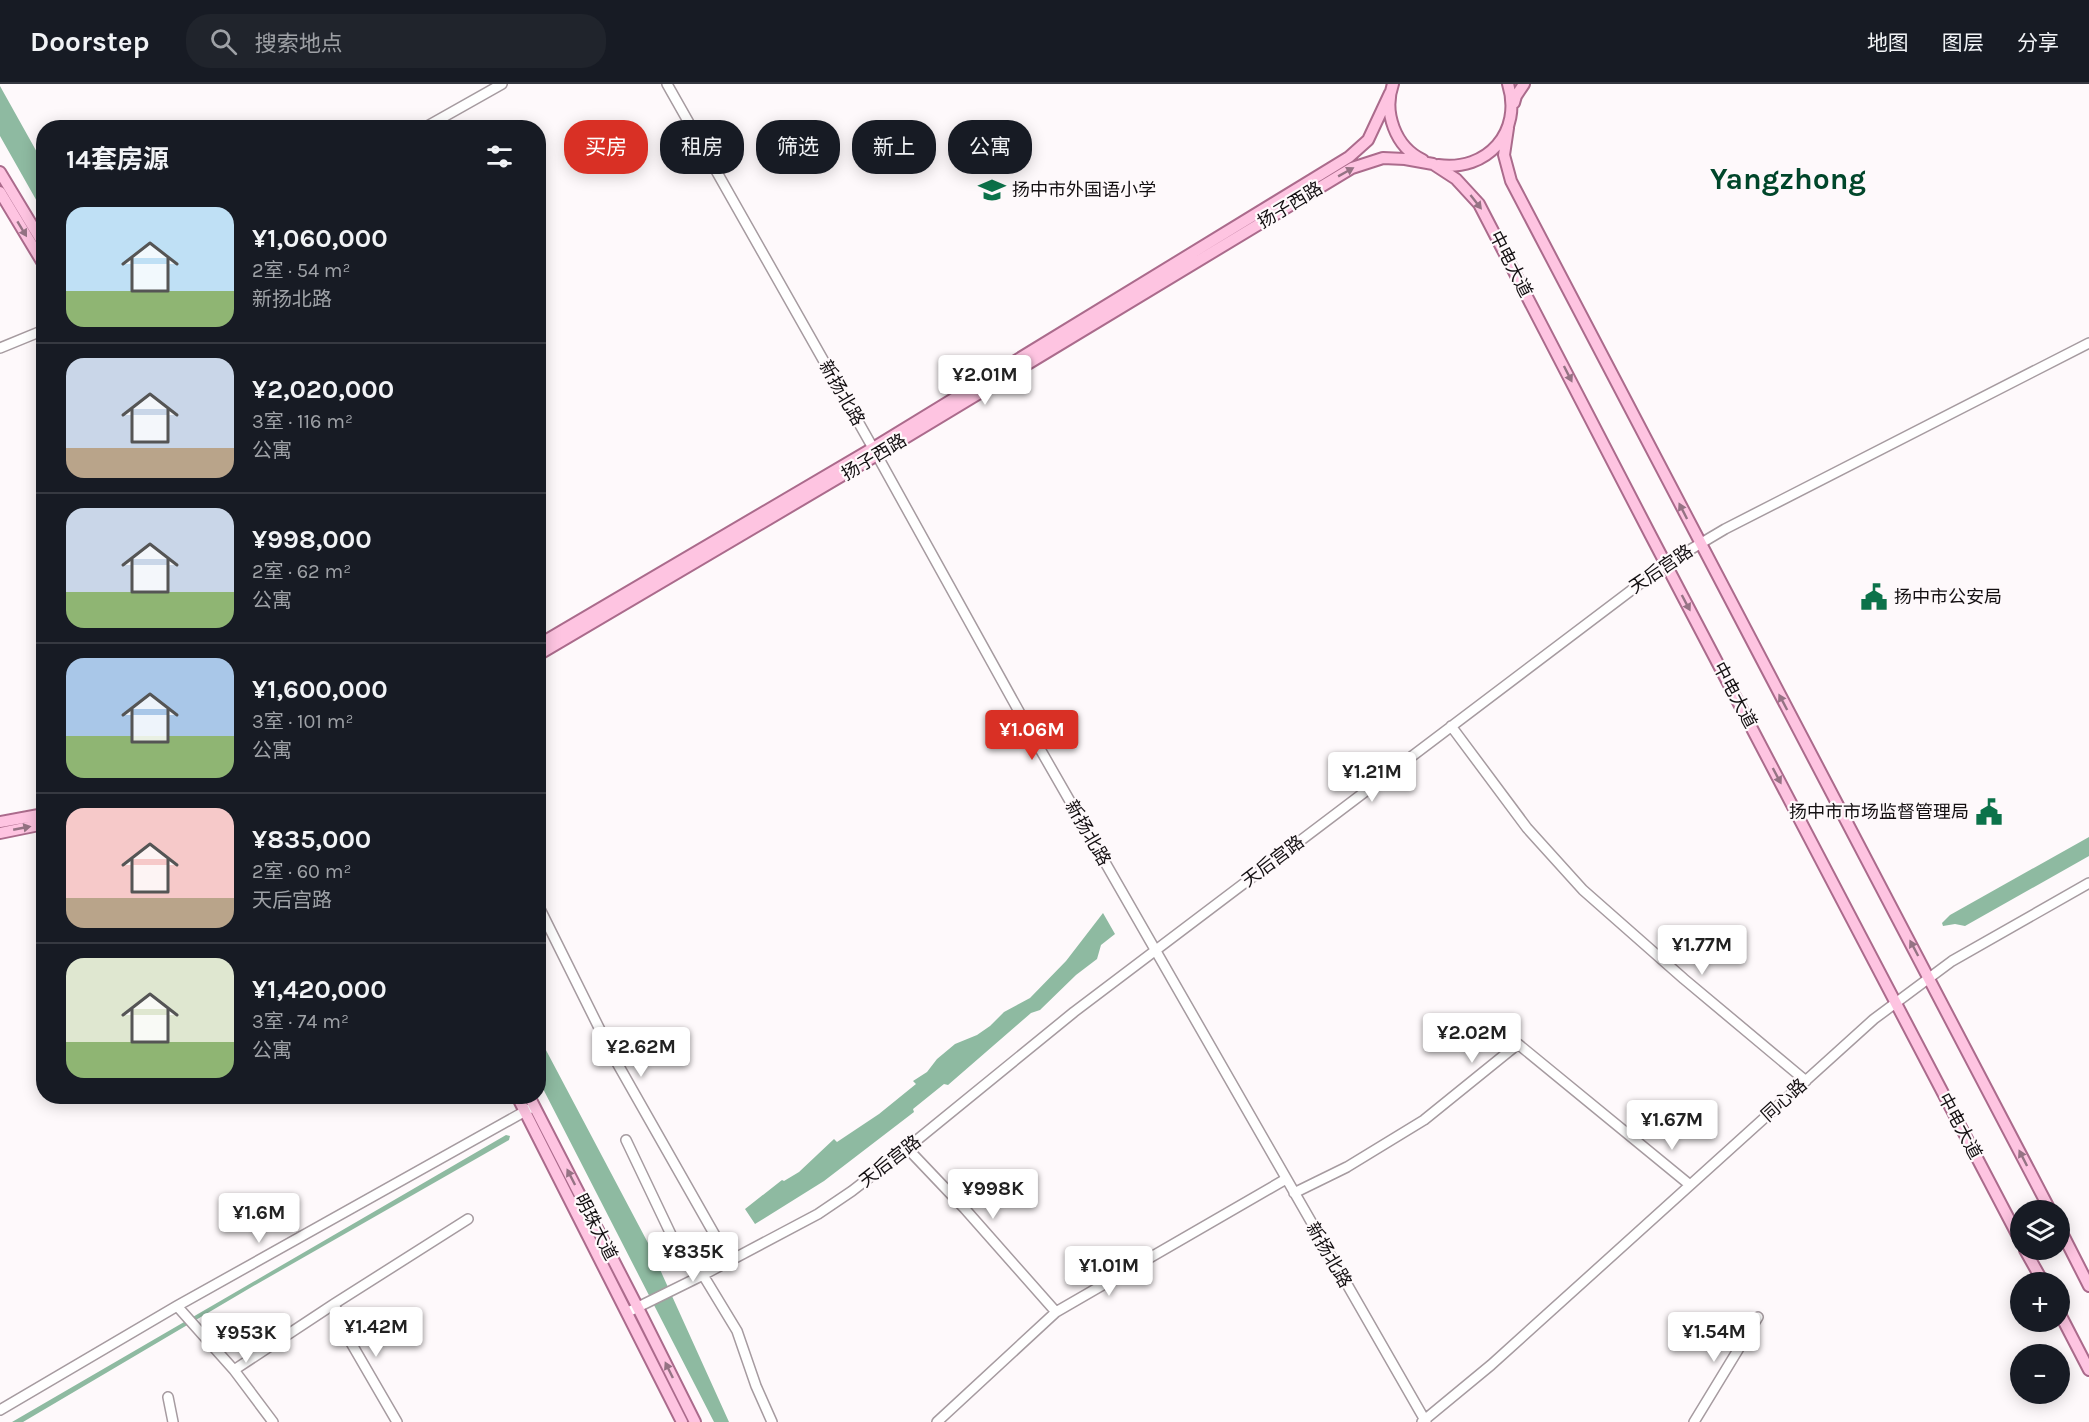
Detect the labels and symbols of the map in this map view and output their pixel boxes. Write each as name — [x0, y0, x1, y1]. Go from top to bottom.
district label: Yangzhong — [1710, 161, 1866, 197]
one-way arrow — [1337, 167, 1354, 177]
school or university icon: 扬中市外国语小学 — [977, 175, 1007, 205]
street label: 扬子西路 — [1253, 177, 1327, 233]
place label: 扬中市外国语小学 — [1012, 179, 1156, 201]
one-way arrow — [1470, 194, 1483, 210]
one-way arrow — [16, 221, 27, 237]
street label: 中电大道 — [1485, 227, 1537, 301]
pin: ¥2.01M — [936, 355, 1034, 406]
street label: 新扬北路 — [814, 356, 870, 430]
one-way arrow — [1563, 366, 1572, 383]
street label: 扬子西路 — [837, 429, 911, 485]
one-way arrow — [1678, 502, 1687, 519]
street label: 天后宫路 — [1625, 540, 1697, 598]
public building icon: 扬中市公安局 — [1859, 582, 1889, 612]
place label: 扬中市公安局 — [1894, 586, 2002, 608]
one-way arrow — [1682, 595, 1691, 612]
street label: 中电大道 — [1708, 658, 1762, 732]
one-way arrow — [1778, 693, 1788, 710]
pin: ¥1.06M — [983, 710, 1081, 761]
pin: ¥1.21M — [1323, 752, 1421, 803]
one-way arrow — [1772, 768, 1782, 785]
street label: 新扬北路 — [1060, 796, 1116, 870]
public building icon: 扬中市市场监督管理局 — [1974, 797, 2004, 827]
place label: 扬中市市场监督管理局 — [1789, 801, 1969, 823]
one-way arrow — [12, 823, 31, 832]
street label: 天后宫路 — [1238, 831, 1308, 891]
pin: ¥1.77M — [1653, 925, 1751, 976]
one-way arrow — [1909, 940, 1918, 957]
pin: ¥2.02M — [1423, 1013, 1521, 1064]
pin: ¥2.62M — [592, 1027, 690, 1078]
street label: 同心路 — [1757, 1074, 1811, 1126]
street label: 中电大道 — [1933, 1089, 1987, 1163]
pin: ¥1.67M — [1623, 1100, 1721, 1151]
street label: 天后宫路 — [855, 1130, 925, 1192]
one-way arrow — [2018, 1150, 2028, 1167]
one-way arrow — [566, 1168, 576, 1186]
pin: ¥998K — [951, 1169, 1035, 1220]
street label: 明珠大道 — [570, 1190, 622, 1264]
pin: ¥1.6M — [217, 1193, 301, 1244]
street label: 新扬北路 — [1301, 1218, 1357, 1292]
pin: ¥835K — [651, 1232, 735, 1283]
pin: ¥1.01M — [1060, 1246, 1158, 1297]
pin: ¥1.42M — [327, 1307, 425, 1358]
pin: ¥1.54M — [1665, 1312, 1763, 1363]
pin: ¥953K — [204, 1313, 288, 1364]
one-way arrow — [664, 1361, 673, 1378]

